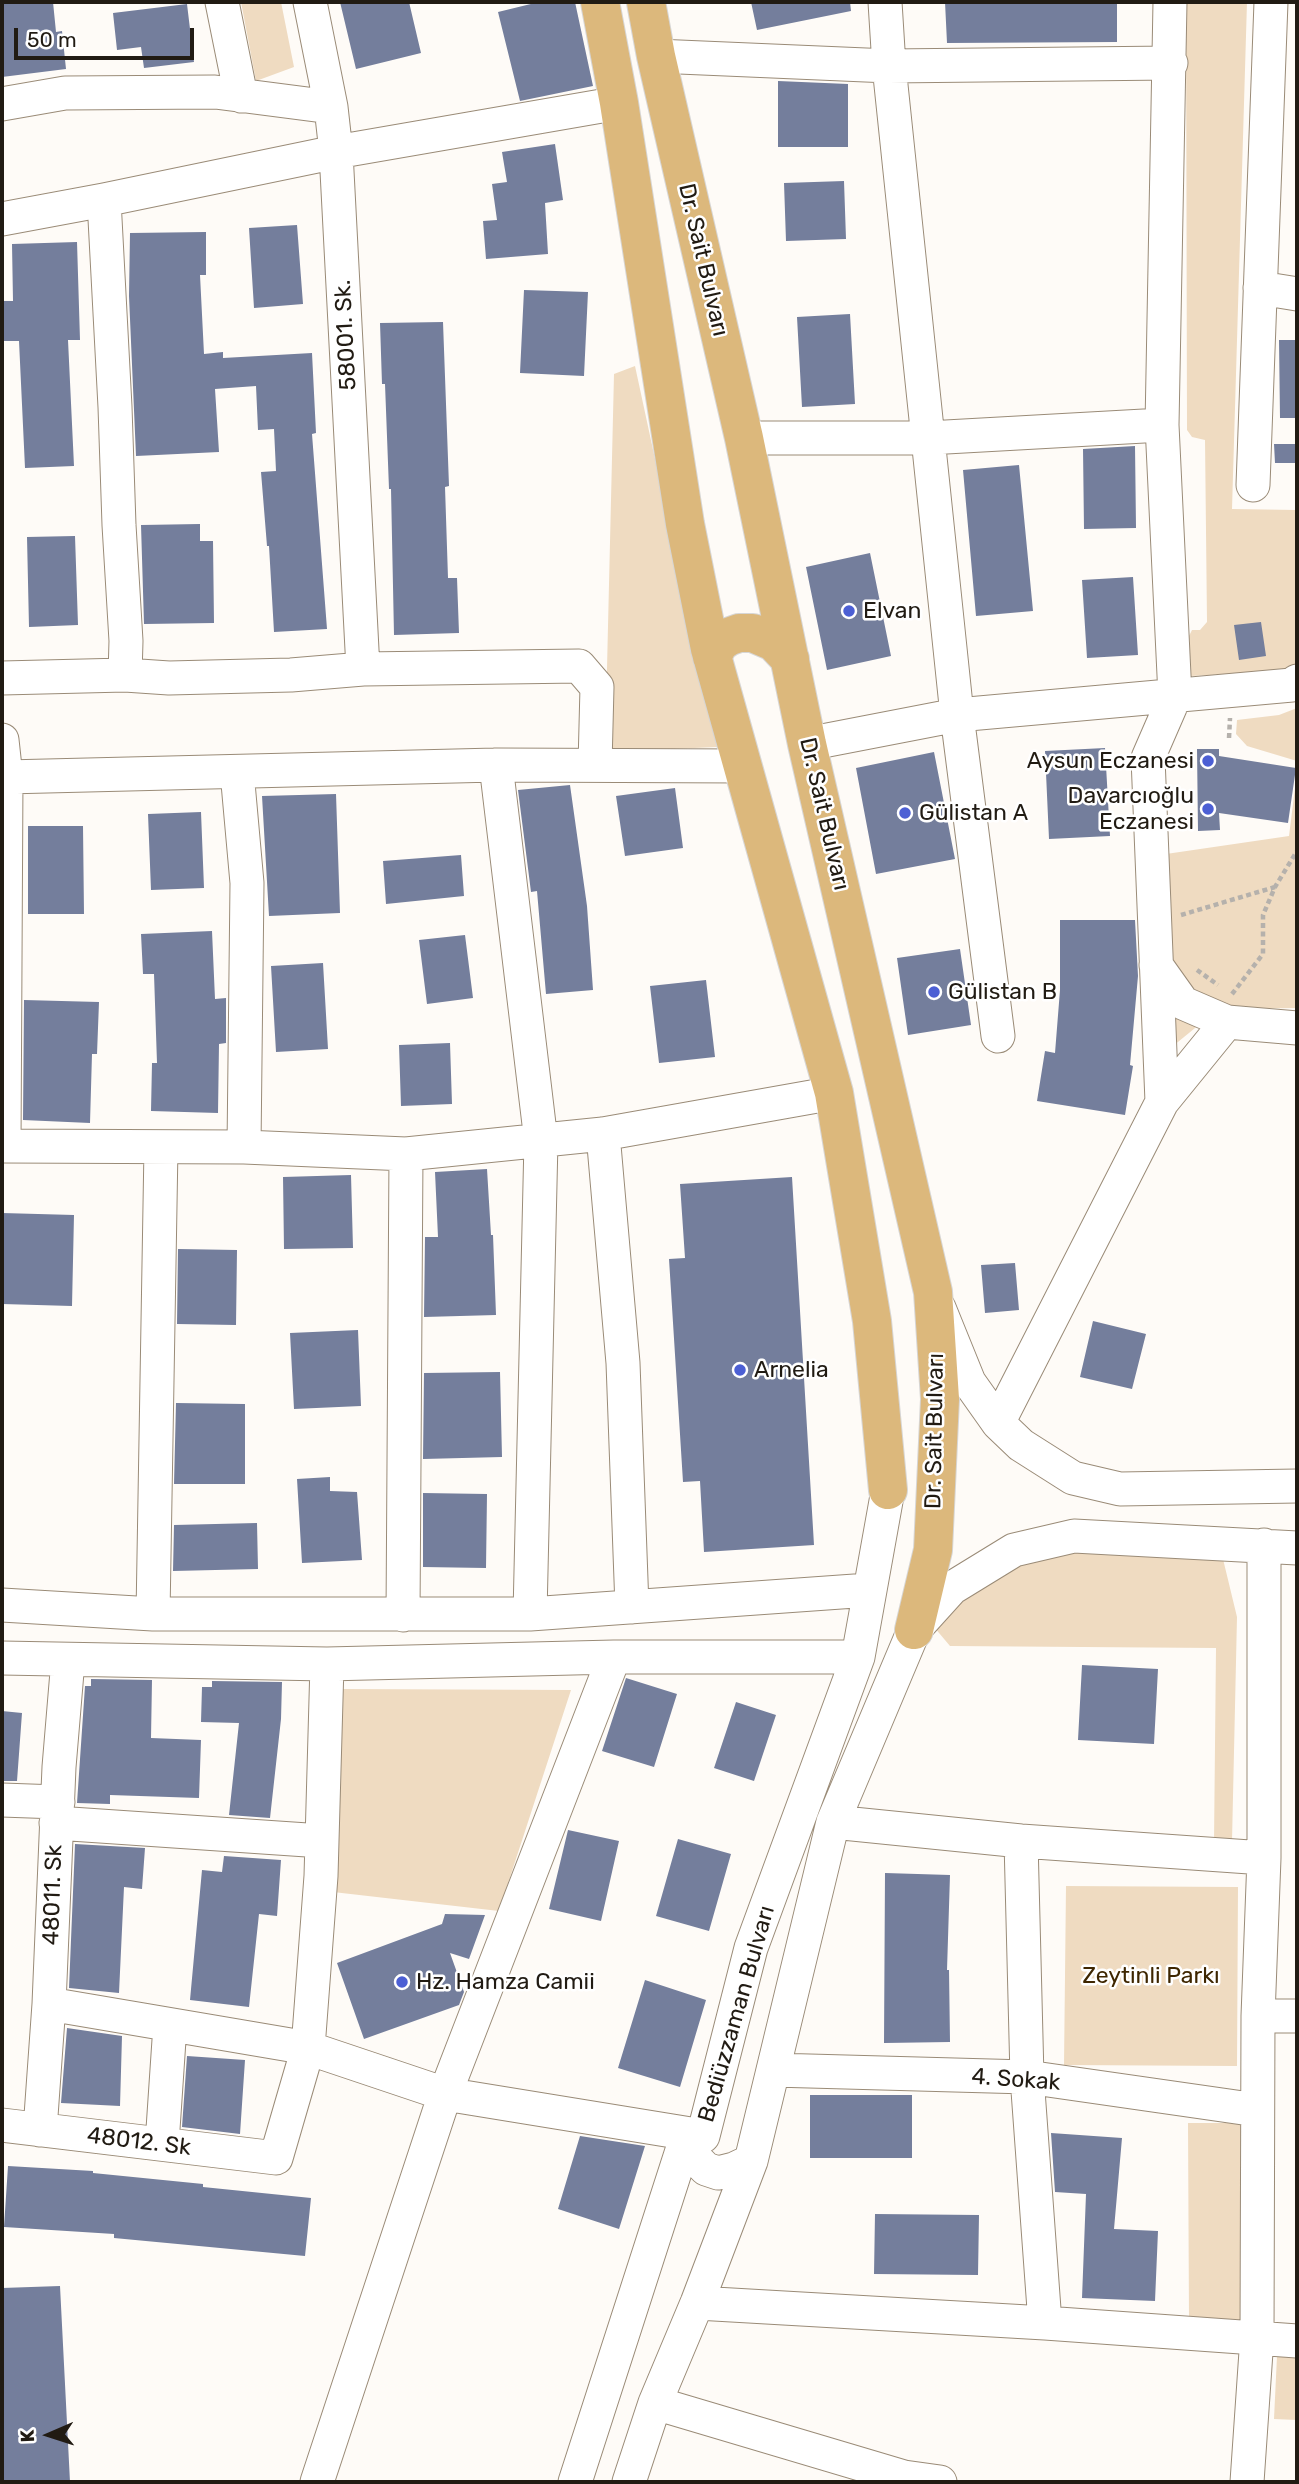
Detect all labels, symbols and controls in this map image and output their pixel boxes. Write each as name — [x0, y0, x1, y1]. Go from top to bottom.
scale bar — [18, 14, 198, 58]
text: 50 m — [27, 27, 77, 52]
street label: Dr. Sait Bulvarı — [672, 181, 734, 339]
street label: 58001. Sk. — [329, 279, 363, 391]
place label: Elvan — [863, 597, 921, 625]
marker: Elvan — [841, 603, 857, 619]
street label: Dr. Sait Bulvarı — [793, 735, 855, 893]
place label: Aysun Eczanesi — [1027, 747, 1194, 775]
marker: Aysun Eczanesi — [1200, 753, 1216, 769]
place label: Davarcıoğlu Eczanesi — [1068, 782, 1194, 836]
place label: Gülistan A — [919, 799, 1028, 827]
marker: Davarcıoğlu Eczanesi — [1200, 801, 1216, 817]
marker: Gülistan A — [897, 805, 913, 821]
place label: Gülistan B — [948, 978, 1057, 1006]
marker: Gülistan B — [926, 984, 942, 1000]
street label: Dr. Sait Bulvarı — [920, 1353, 950, 1509]
place label: Arnelia — [754, 1356, 829, 1384]
marker: Arnelia — [732, 1362, 748, 1378]
street label: 48011. Sk — [37, 1844, 69, 1946]
street label: Bediüzzaman Bulvarı — [693, 1902, 781, 2126]
park label: Zeytinli Parkı — [1082, 1962, 1220, 1990]
place label: Hz. Hamza Camii — [416, 1968, 595, 1996]
marker: Hz. Hamza Camii — [394, 1974, 410, 1990]
street label: 4. Sokak — [971, 2063, 1061, 2097]
street label: 48012. Sk — [85, 2122, 193, 2162]
north arrow — [14, 2400, 84, 2470]
text: K — [16, 2429, 39, 2443]

